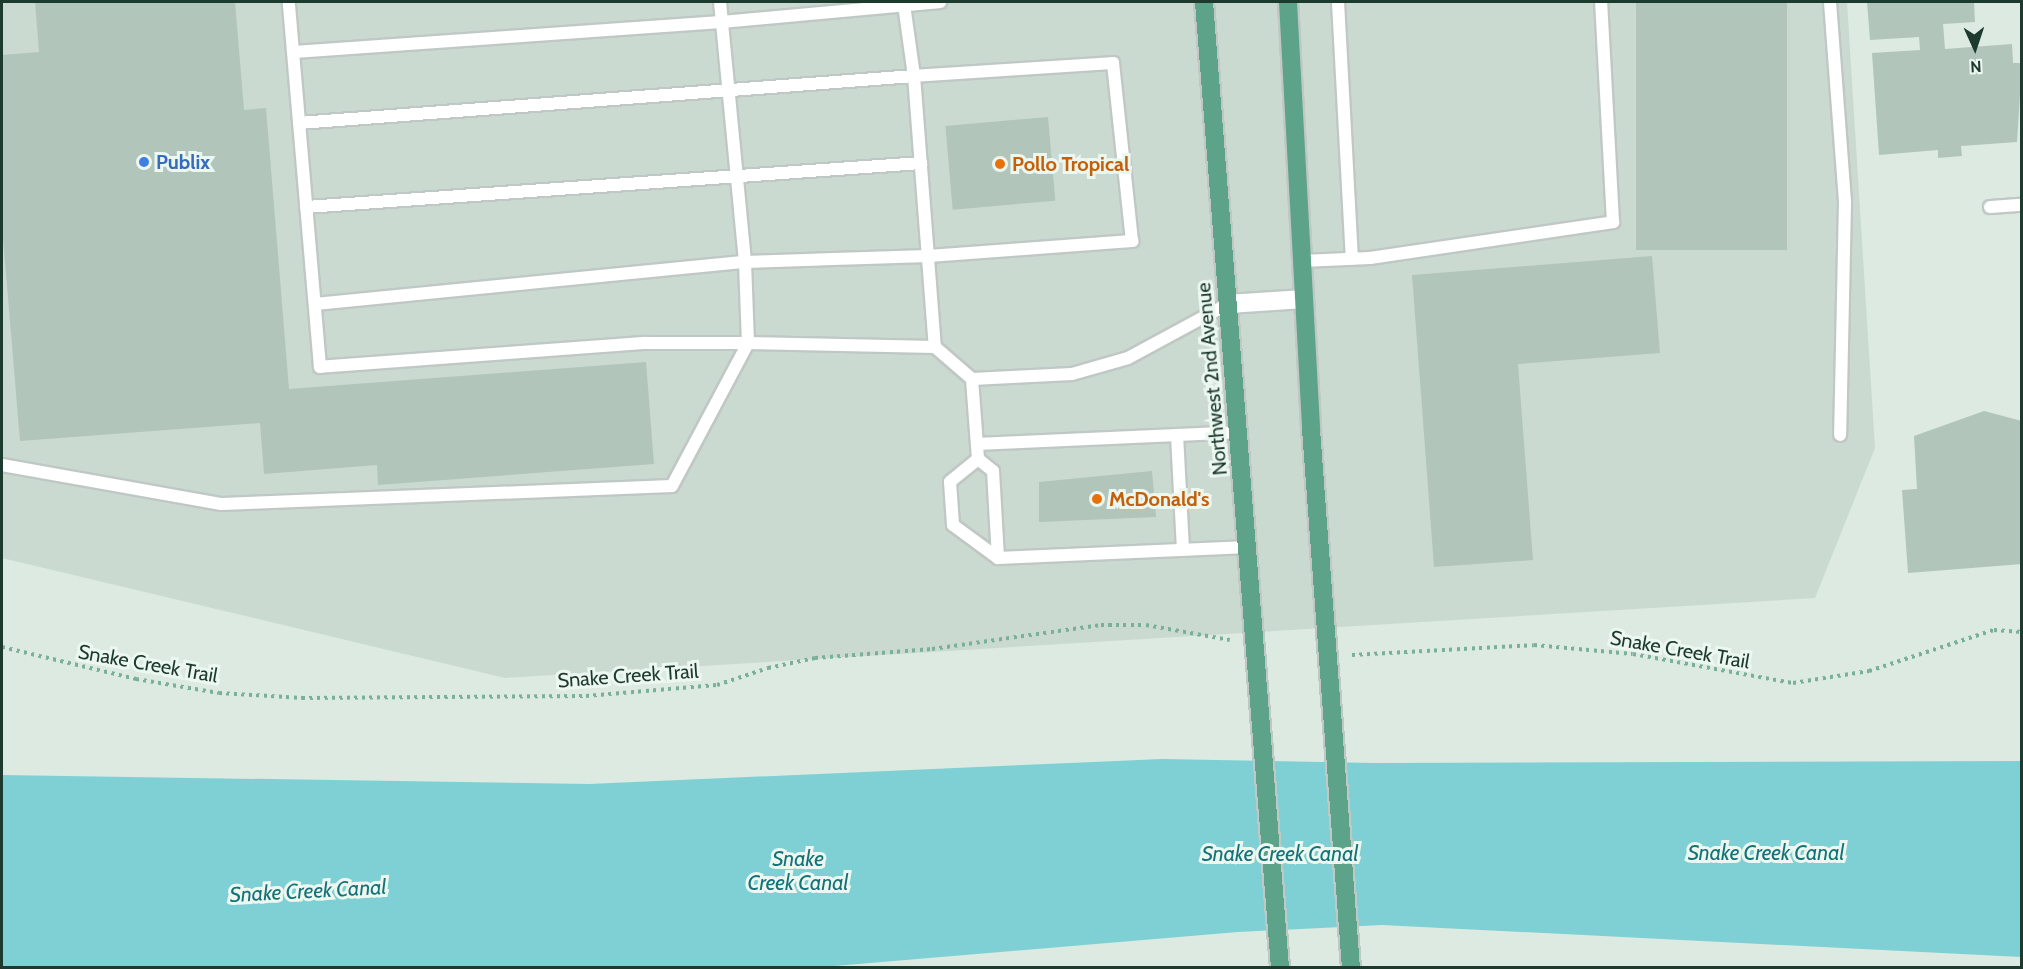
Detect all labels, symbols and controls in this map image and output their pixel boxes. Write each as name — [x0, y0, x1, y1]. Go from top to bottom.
north arrow — [1945, 18, 2005, 78]
text: N — [1970, 57, 1982, 76]
place label: Publix — [156, 150, 210, 174]
place label: Pollo Tropical — [1012, 152, 1129, 176]
marker: Publix — [137, 155, 151, 169]
marker: Pollo Tropical — [993, 157, 1007, 171]
street label: Northwest 2nd Avenue — [1192, 282, 1232, 476]
place label: McDonald's — [1109, 487, 1210, 511]
marker: McDonald's — [1090, 492, 1104, 506]
street label: Snake Creek Trail — [1608, 626, 1752, 674]
street label: Snake Creek Trail — [76, 640, 220, 688]
street label: Snake Creek Trail — [557, 659, 699, 693]
water label: Snake Creek Canal — [1688, 840, 1844, 866]
water label: Snake Creek Canal — [1202, 841, 1358, 867]
water label: Snake Creek Canal — [748, 846, 848, 896]
water label: Snake Creek Canal — [229, 874, 387, 908]

